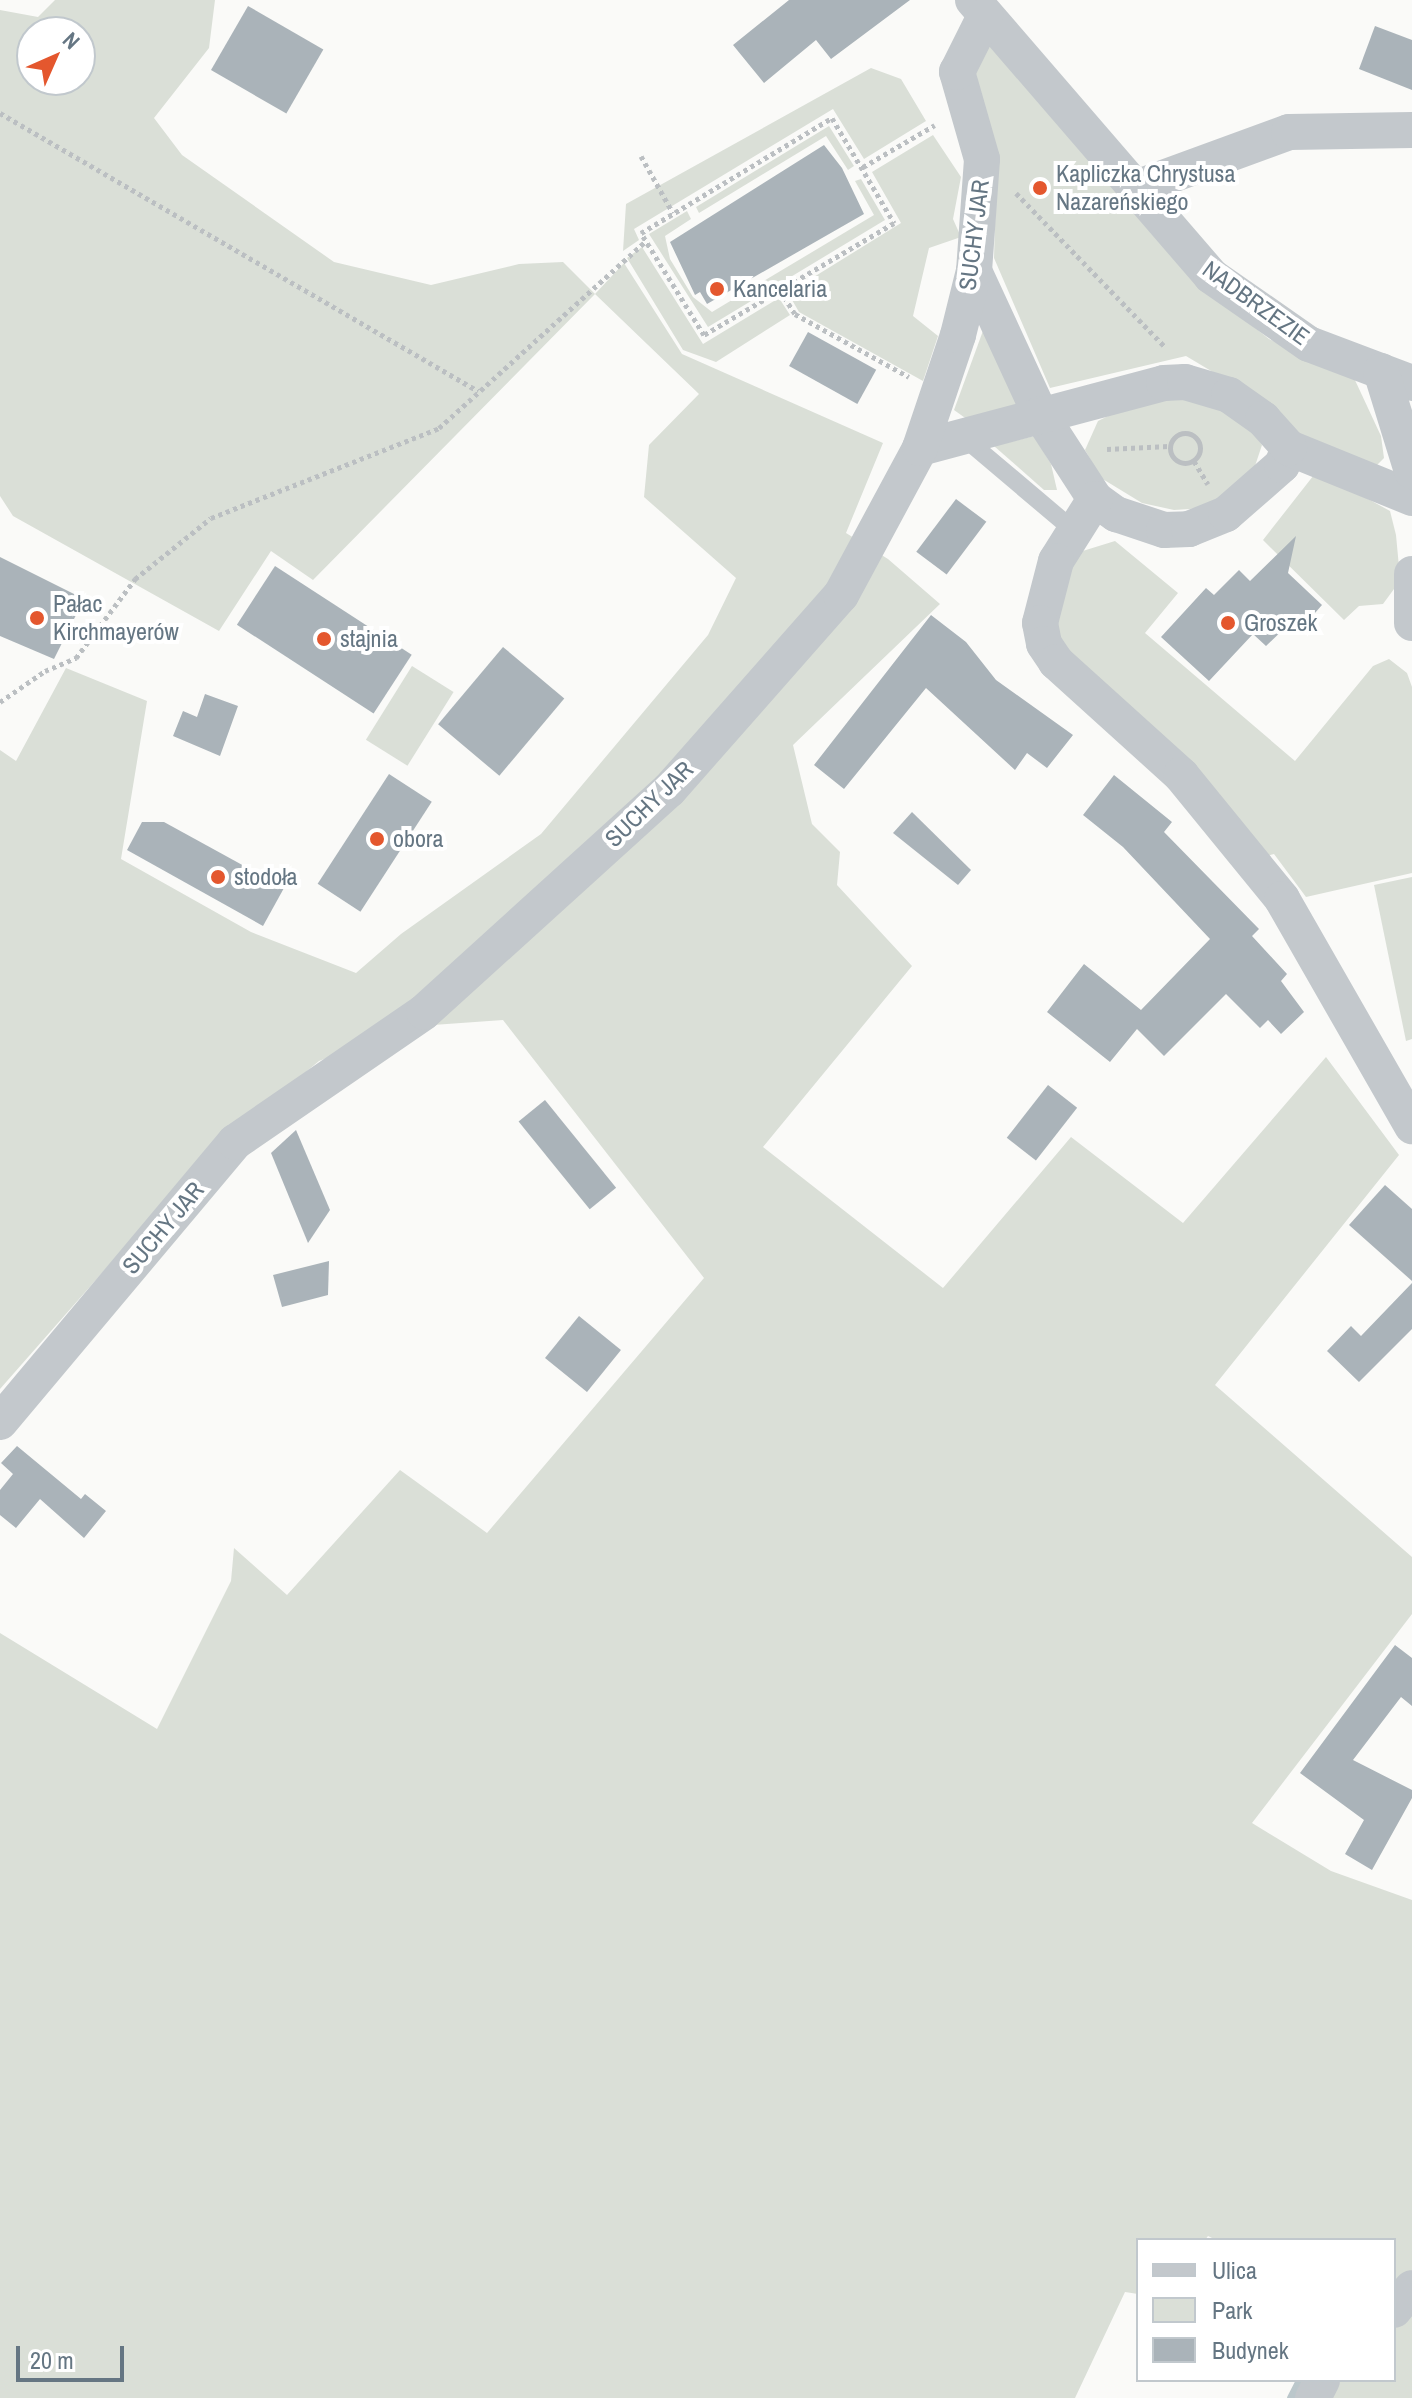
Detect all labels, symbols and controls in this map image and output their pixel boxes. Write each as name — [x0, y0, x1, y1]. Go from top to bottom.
north arrow — [16, 16, 96, 96]
text: N — [56, 25, 87, 56]
place label: Kapliczka Chrystusa Nazareńskiego — [1056, 160, 1235, 216]
street label: SUCHY JAR — [953, 178, 995, 292]
marker: Kapliczka Chrystusa Nazareńskiego — [1031, 179, 1049, 197]
street label: NADBRZEZIE — [1197, 255, 1315, 351]
place label: Kancelaria — [733, 275, 827, 303]
marker: Kancelaria — [708, 280, 726, 298]
place label: Pałac Kirchmayerów — [53, 590, 179, 646]
marker: Pałac Kirchmayerów — [28, 609, 46, 627]
place label: Groszek — [1244, 609, 1317, 637]
marker: Groszek — [1219, 614, 1237, 632]
place label: stajnia — [340, 625, 398, 653]
marker: stajnia — [315, 630, 333, 648]
street label: SUCHY JAR — [599, 755, 699, 853]
place label: obora — [393, 825, 443, 853]
marker: obora — [368, 830, 386, 848]
place label: stodoła — [234, 863, 297, 891]
marker: stodoła — [209, 868, 227, 886]
street label: SUCHY JAR — [116, 1176, 210, 1280]
legend — [1136, 2238, 1396, 2382]
text: Ulica — [1212, 2254, 1257, 2286]
text: Park — [1212, 2294, 1252, 2326]
scale bar — [20, 2330, 128, 2380]
text: Budynek — [1212, 2334, 1289, 2366]
text: 20 m — [30, 2344, 74, 2376]

